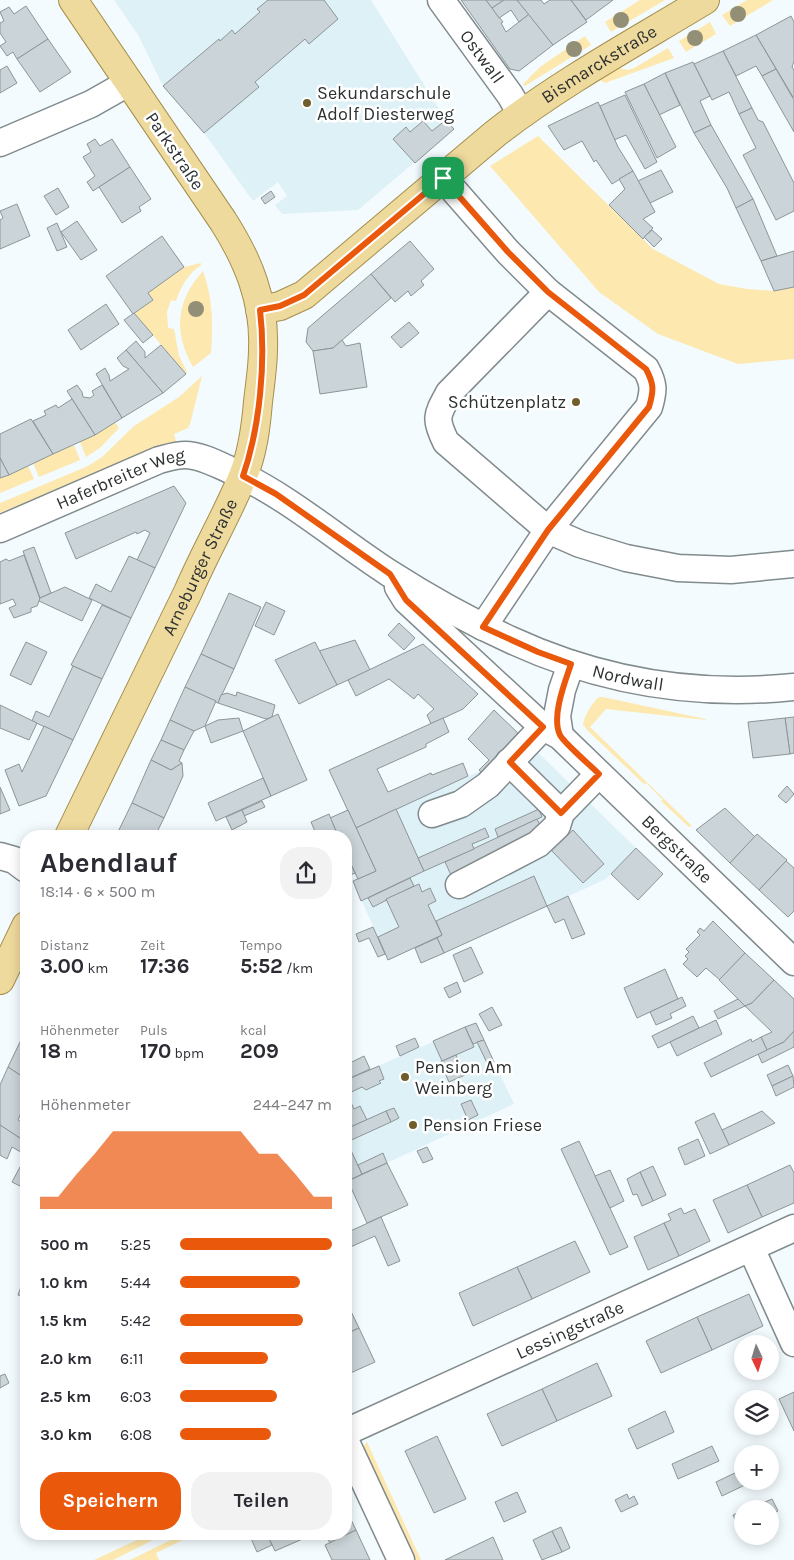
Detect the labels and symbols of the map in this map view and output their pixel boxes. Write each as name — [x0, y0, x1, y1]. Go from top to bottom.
street label: Bismarckstraße — [537, 20, 661, 108]
street label: Ostwall — [455, 26, 509, 88]
place label: Sekundarschule Adolf Diesterweg — [317, 82, 454, 125]
marker: Sekundarschule Adolf Diesterweg — [301, 97, 313, 109]
street label: Parkstraße — [141, 108, 209, 194]
pin — [422, 157, 464, 199]
place label: Schützenplatz — [448, 391, 566, 413]
marker: Schützenplatz — [570, 396, 582, 408]
street label: Haferbreiter Weg — [53, 444, 186, 514]
street label: Arneburger Straße — [157, 495, 242, 639]
street label: Nordwall — [590, 659, 665, 696]
street label: Bergstraße — [637, 810, 717, 888]
place label: Pension Am Weinberg — [415, 1056, 512, 1099]
marker: Pension Am Weinberg — [399, 1071, 411, 1083]
place label: Pension Friese — [423, 1114, 542, 1136]
marker: Pension Friese — [407, 1119, 419, 1131]
street label: Lessingstraße — [513, 1296, 627, 1364]
north arrow — [734, 1335, 779, 1380]

